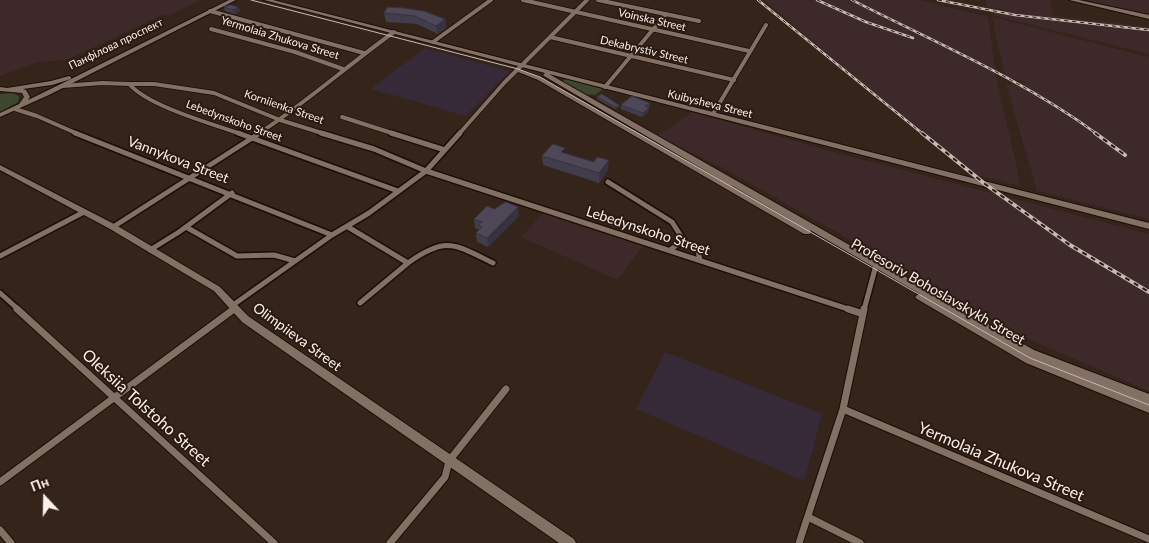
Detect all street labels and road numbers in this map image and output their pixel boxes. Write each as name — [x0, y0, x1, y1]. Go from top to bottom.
street label: Voinska Street — [617, 6, 687, 34]
street label: Yermolaia Zhukova Street — [219, 14, 341, 62]
street label: Панфілова проспект — [67, 15, 165, 73]
street label: Dekabrystiv Street — [599, 33, 689, 67]
street label: Korniienka Street — [242, 87, 326, 127]
street label: Kuibysheva Street — [666, 87, 754, 121]
street label: Lebedynskoho Street — [184, 97, 284, 145]
street label: Vannykova Street — [125, 133, 231, 187]
street label: Lebedynskoho Street — [584, 203, 712, 259]
street label: Profesoriv Bohoslavskykh Street — [848, 235, 1028, 349]
street label: Olimpiieva Street — [249, 299, 345, 375]
street label: Oleksiia Tolstoho Street — [78, 345, 214, 471]
street label: Yermolaia Zhukova Street — [915, 418, 1087, 506]

